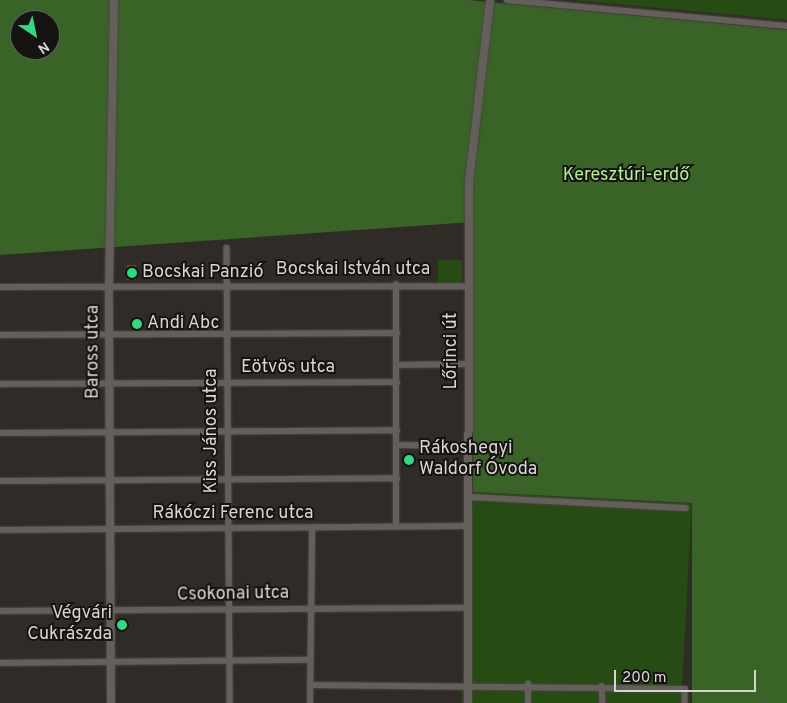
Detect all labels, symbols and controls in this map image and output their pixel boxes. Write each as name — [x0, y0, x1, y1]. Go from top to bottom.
north arrow — [10, 10, 60, 60]
text: N — [34, 37, 52, 57]
park label: Keresztúri-erdő — [563, 165, 689, 187]
street label: Bocskai István utca — [276, 259, 430, 281]
place label: Bocskai Panzió — [142, 262, 263, 284]
marker: Bocskai Panzió — [126, 267, 138, 279]
street label: Baross utca — [83, 305, 105, 399]
place label: Andi Abc — [147, 313, 220, 335]
street label: Lőrinci út — [441, 313, 463, 389]
marker: Andi Abc — [131, 318, 143, 330]
street label: Eötvös utca — [241, 357, 335, 379]
street label: Kiss János utca — [201, 369, 223, 493]
place label: Rákoshegyi Waldorf Óvoda — [419, 439, 537, 482]
marker: Rákoshegyi Waldorf Óvoda — [403, 454, 415, 466]
street label: Rákóczi Ferenc utca — [153, 503, 313, 525]
street label: Csokonai utca — [177, 583, 289, 607]
place label: Végvári Cukrászda — [27, 604, 112, 646]
marker: Végvári Cukrászda — [116, 619, 128, 631]
scale bar — [617, 660, 760, 692]
text: 200 m — [622, 669, 667, 688]

